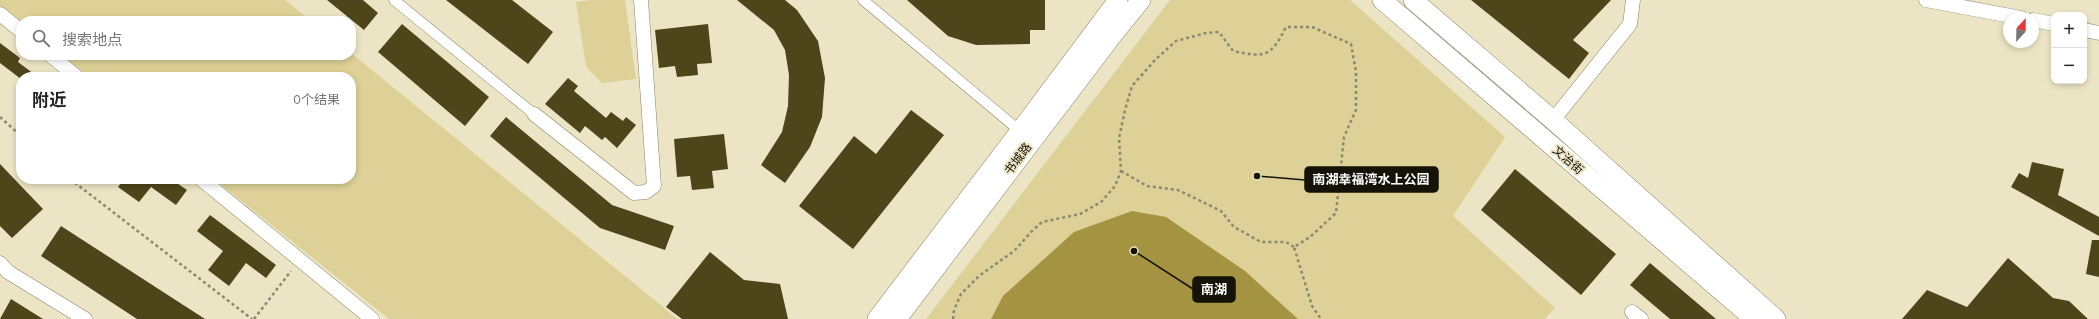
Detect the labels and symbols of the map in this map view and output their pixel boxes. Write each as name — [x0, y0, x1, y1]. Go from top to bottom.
north arrow — [2003, 12, 2039, 48]
street label: 书城路 — [1002, 140, 1034, 178]
street label: 文治街 — [1550, 143, 1586, 177]
callout: 南湖幸福湾水上公园 — [1305, 167, 1438, 192]
text: 南湖幸福湾水上公园 — [1312, 172, 1430, 187]
callout: 南湖 — [1193, 277, 1235, 302]
text: 南湖 — [1201, 282, 1227, 297]

